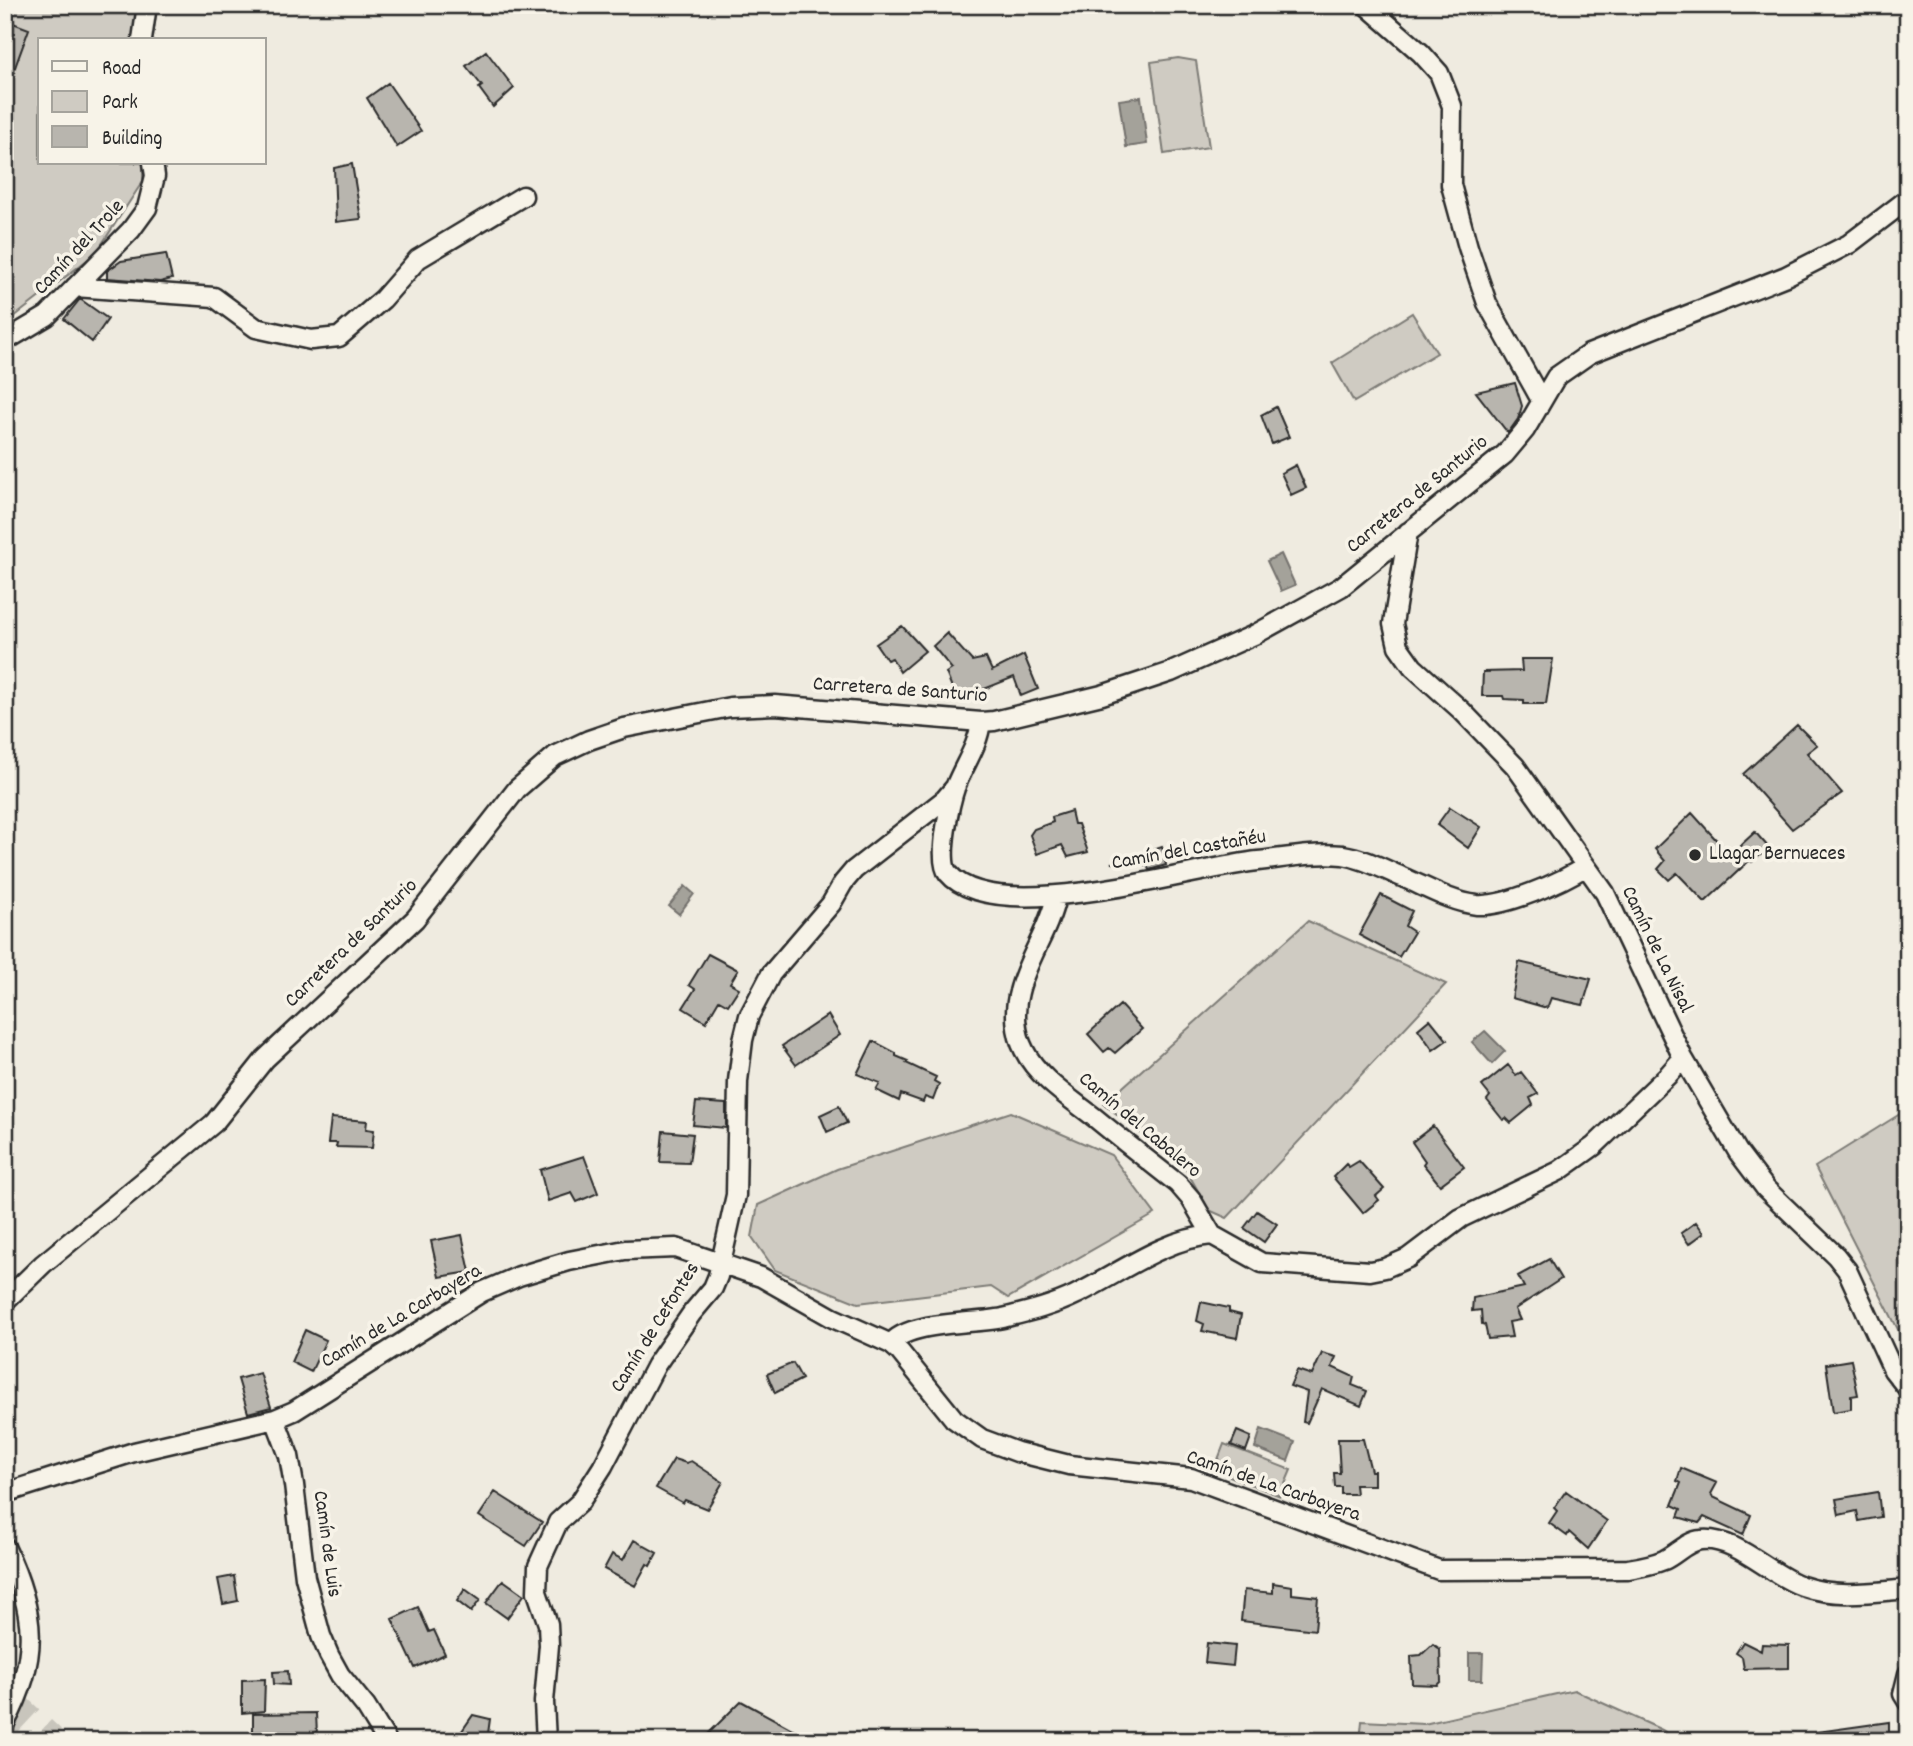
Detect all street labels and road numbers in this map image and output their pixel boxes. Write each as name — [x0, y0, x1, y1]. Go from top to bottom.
street label: Camín del Trole — [28, 193, 132, 303]
street label: Carretera de Santurio — [1341, 428, 1495, 562]
street label: Carretera de Santurio — [812, 670, 988, 712]
street label: Camín del Castañéu — [1109, 823, 1269, 879]
street label: Carretera de Santurio — [279, 872, 425, 1016]
street label: Camín de La Nisal — [1612, 881, 1700, 1019]
street label: Camín del Cabalero — [1071, 1066, 1207, 1186]
street label: Camín de La Carbayera — [316, 1257, 489, 1377]
street label: Camín de Cefontes — [604, 1257, 708, 1399]
street label: Camín de La Carbayera — [1182, 1443, 1365, 1531]
street label: Camín de Luis — [304, 1489, 348, 1599]

